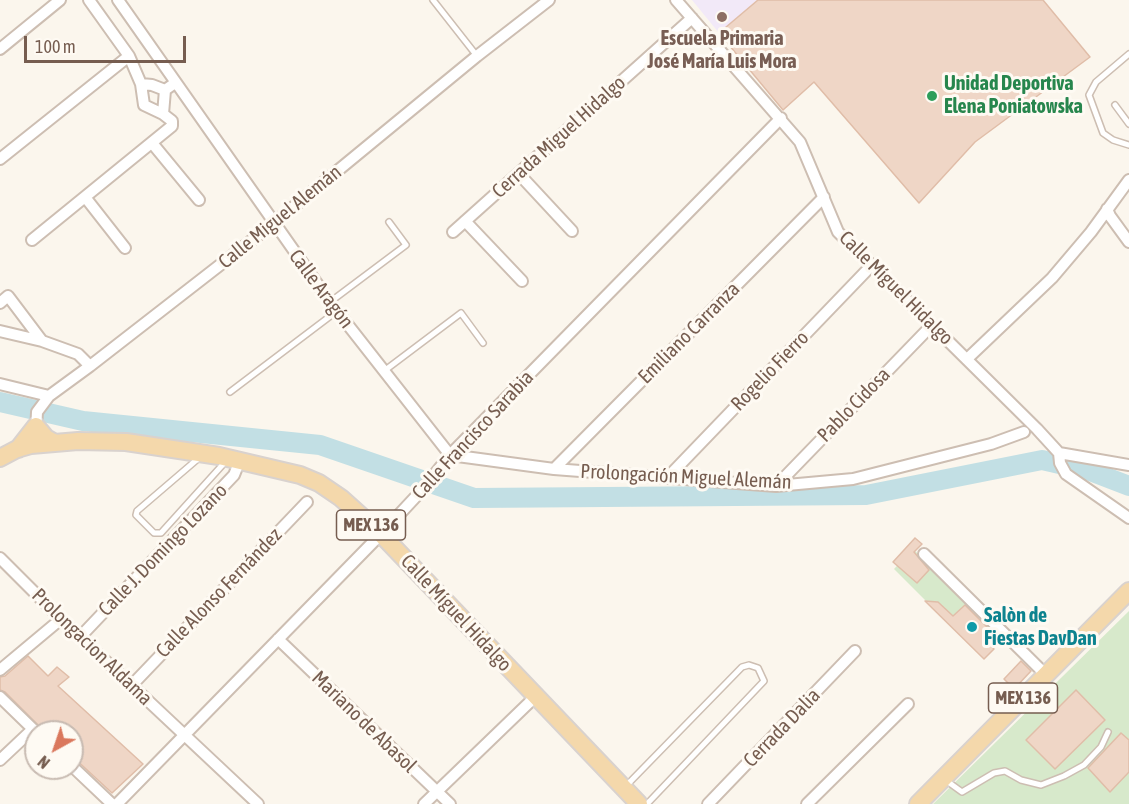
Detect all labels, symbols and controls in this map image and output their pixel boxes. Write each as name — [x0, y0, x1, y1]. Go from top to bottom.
marker: Escuela Primaria José María Luis Mora — [715, 10, 729, 24]
scale bar — [27, 24, 189, 62]
place label: Escuela Primaria José María Luis Mora — [647, 27, 797, 74]
text: 100 m — [35, 36, 76, 57]
street label: Cerrada Miguel Hidalgo — [487, 71, 631, 203]
place label: Unidad Deportiva Elena Poniatowska — [944, 72, 1083, 119]
marker: Unidad Deportiva Elena Poniatowska — [925, 89, 939, 103]
street label: Calle Miguel Alemán — [214, 160, 346, 274]
street label: Calle Míguel Hidalgo — [834, 226, 958, 350]
street label: Calle Aragón — [284, 245, 358, 333]
street label: Emiliano Carranza — [633, 277, 745, 389]
street label: Rogelio Fierro — [726, 326, 814, 416]
street label: Pablo Cidosa — [813, 363, 895, 447]
street label: Calle Francisco Sarabia — [407, 366, 539, 504]
street label: Prolongación Miguel Alemán — [580, 459, 792, 495]
street label: Calle J. Domingo Lozano — [94, 479, 232, 621]
road number: MEX 136 — [336, 510, 406, 540]
street label: Calle Alonso Fernández — [151, 523, 287, 663]
street label: Calle Míguel Hidalgo — [396, 549, 516, 677]
street label: Prolongacion Aldama — [27, 583, 157, 711]
place label: Salòn de Fiestas DavDan — [984, 604, 1097, 651]
marker: Salòn de Fiestas DavDan — [965, 620, 979, 634]
street label: Mariano de Abasol — [307, 666, 421, 778]
road number: MEX 136 — [988, 683, 1058, 713]
street label: Cerrada Dalia — [739, 684, 825, 772]
north arrow — [24, 720, 84, 780]
text: N — [34, 752, 53, 772]

